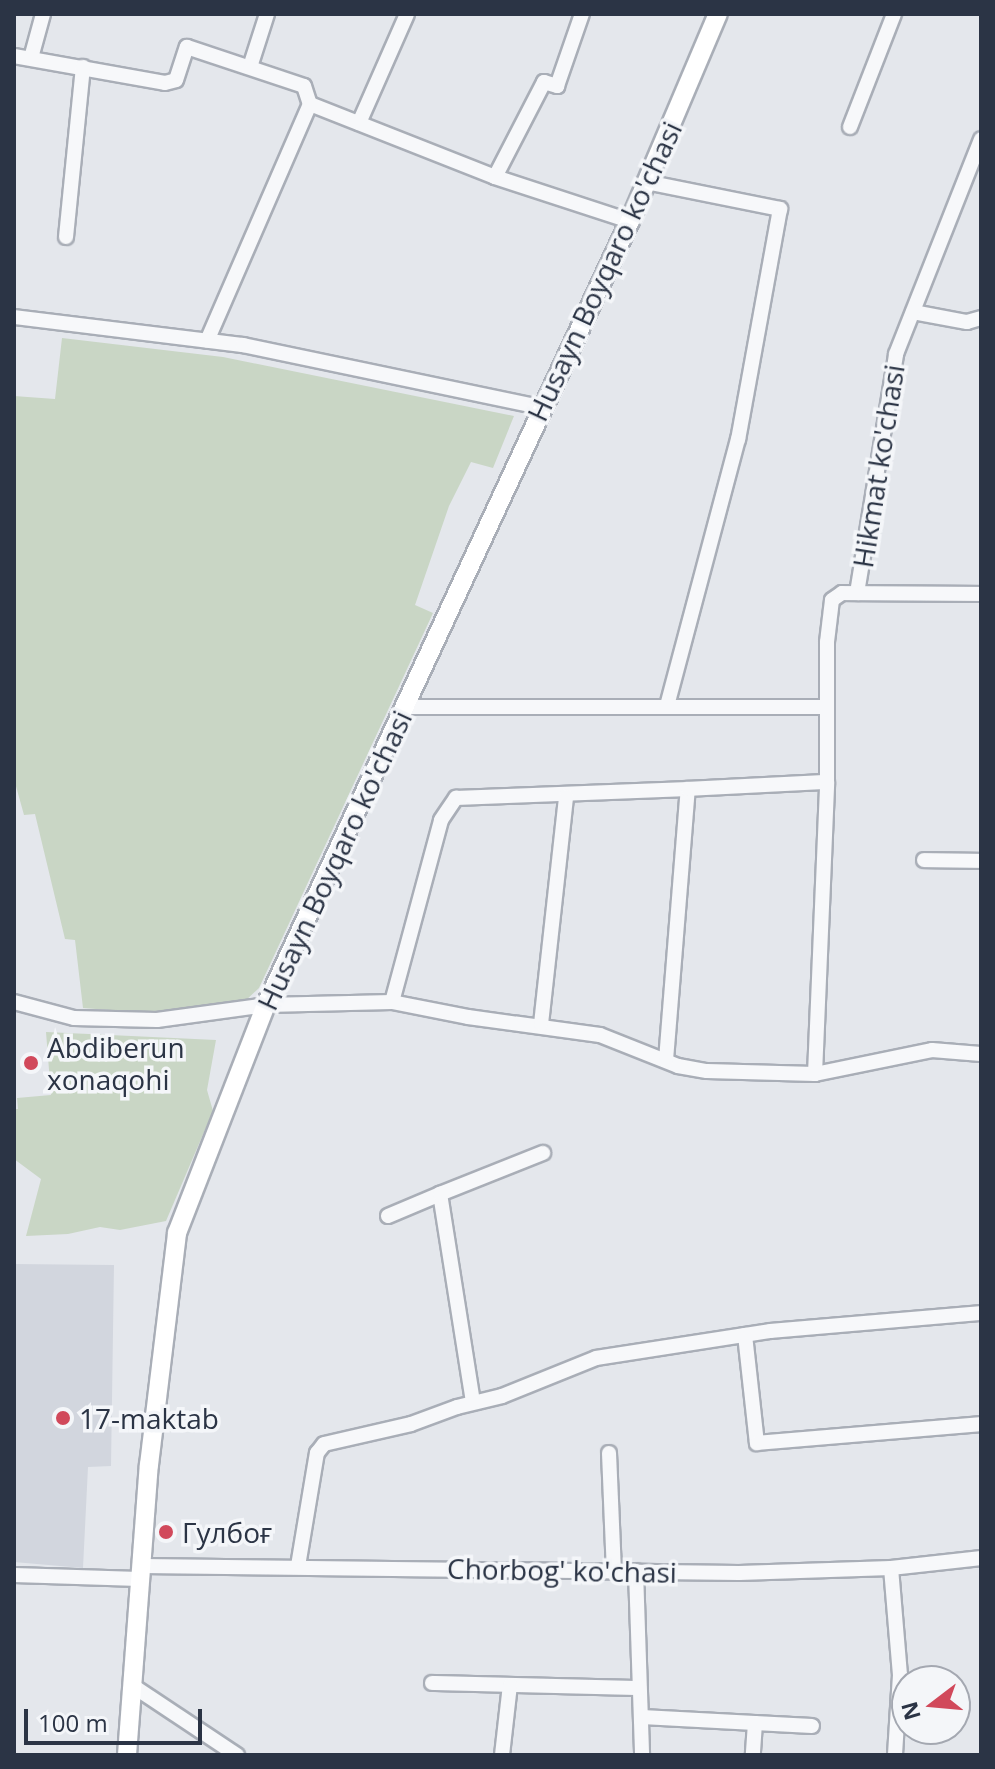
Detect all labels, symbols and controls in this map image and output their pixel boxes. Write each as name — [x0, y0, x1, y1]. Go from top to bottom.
street label: Husayn Boyqaro ko'chasi — [520, 116, 688, 426]
street label: Hikmat ko'chasi — [845, 362, 911, 570]
street label: Husayn Boyqaro ko'chasi — [250, 705, 418, 1015]
place label: Abdiberun xonaqohi — [47, 1030, 185, 1096]
marker: Abdiberun xonaqohi — [22, 1054, 40, 1072]
place label: 17-maktab — [79, 1401, 219, 1435]
marker: 17-maktab — [54, 1409, 72, 1427]
place label: Гулбоғ — [182, 1515, 272, 1549]
marker: Гулбоғ — [157, 1523, 175, 1541]
street label: Сhorbog' ko'chasi — [447, 1551, 677, 1589]
north arrow — [891, 1665, 971, 1745]
scale bar — [28, 1693, 206, 1743]
text: N — [893, 1698, 927, 1724]
text: 100 m — [38, 1706, 108, 1739]

